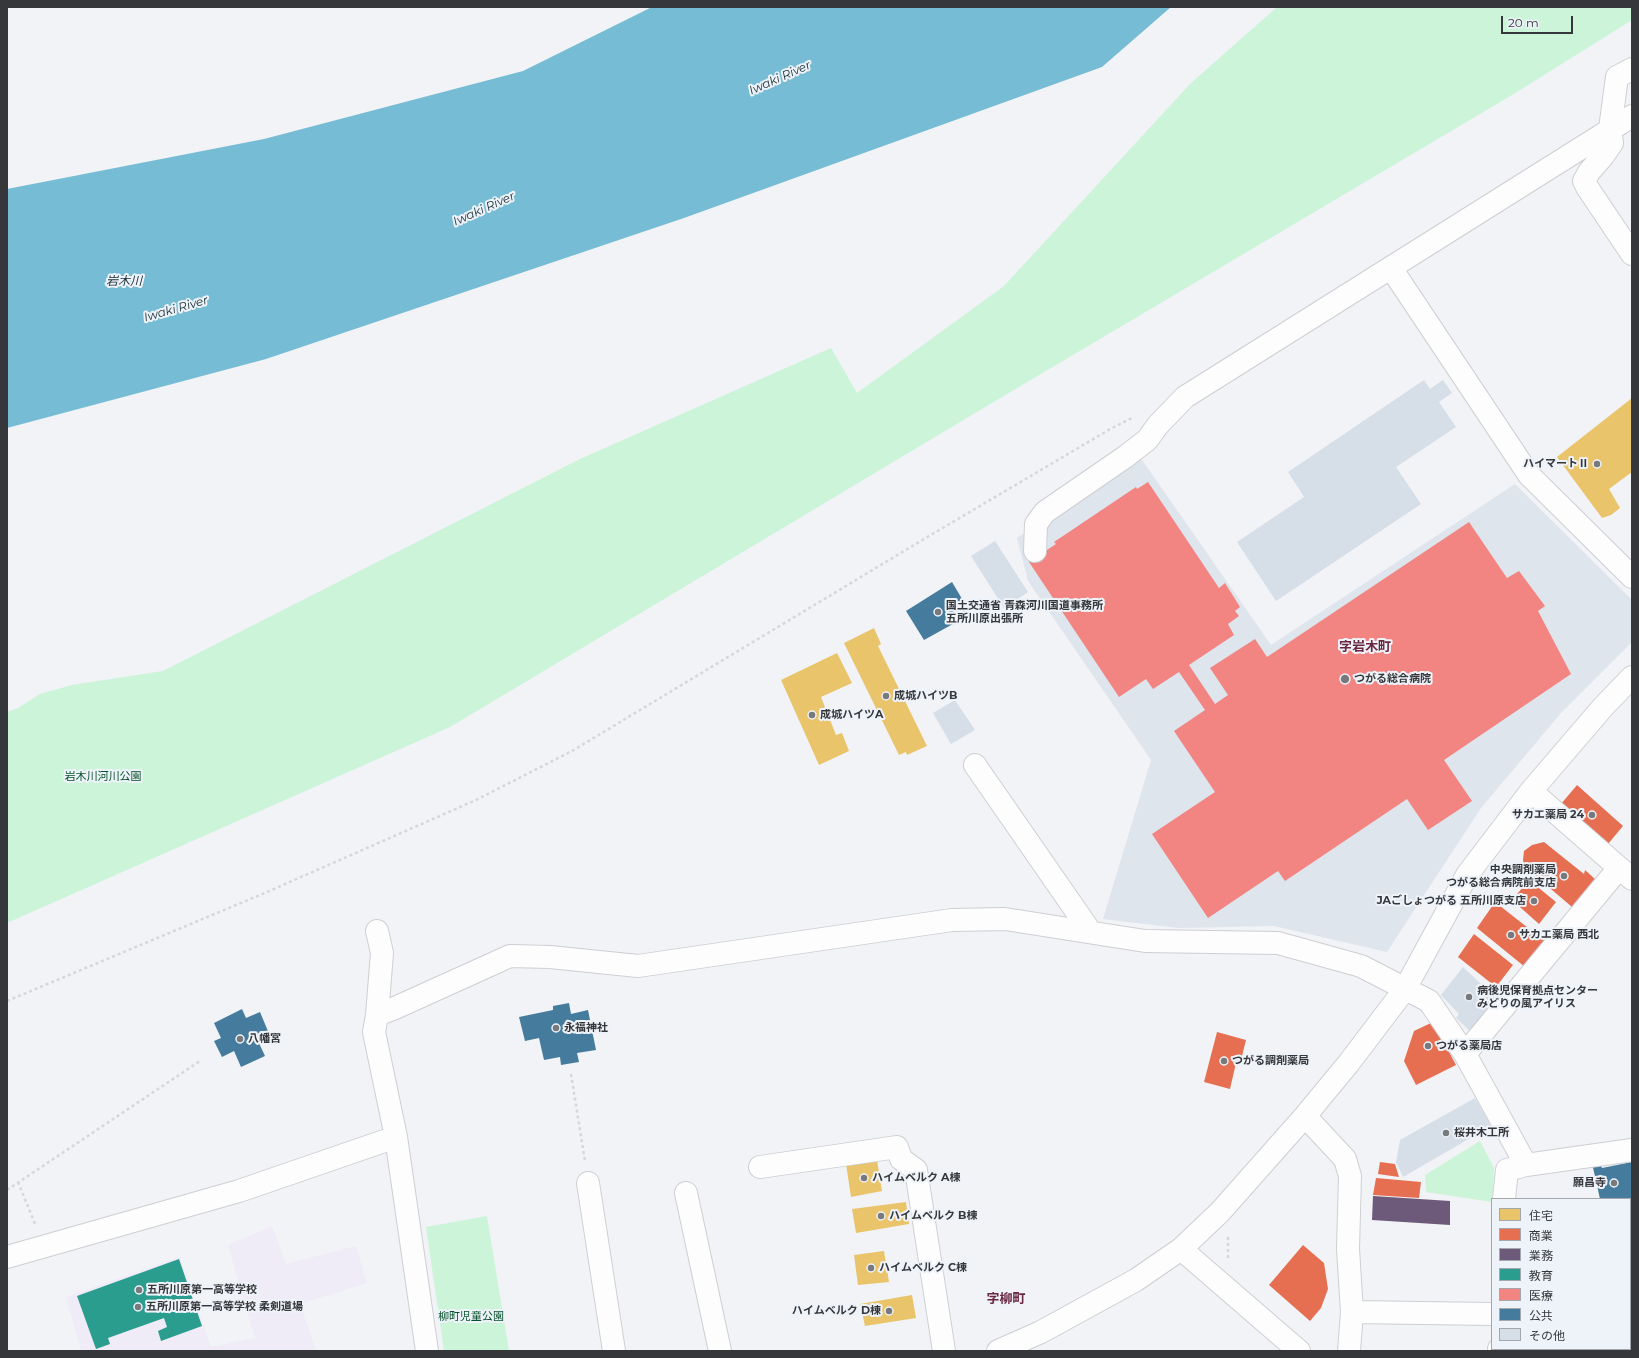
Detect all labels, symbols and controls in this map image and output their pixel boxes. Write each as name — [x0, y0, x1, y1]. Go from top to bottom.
scale bar — [1503, 8, 1575, 34]
text: 20 m — [1508, 15, 1539, 30]
water label: Iwaki River — [747, 58, 813, 98]
water label: Iwaki River — [451, 189, 517, 229]
water label: 岩木川 — [106, 274, 142, 288]
water label: Iwaki River — [142, 293, 210, 325]
place label: ハイマートⅡ — [1523, 457, 1589, 471]
marker: ハイマートⅡ — [1592, 459, 1602, 469]
place label: 国土交通省 青森河川国道事務所 五所川原出張所 — [946, 599, 1103, 625]
marker: 国土交通省 青森河川国道事務所 五所川原出張所 — [933, 607, 943, 617]
district label: 字岩木町 — [1339, 639, 1391, 655]
place label: つがる総合病院 — [1354, 672, 1431, 686]
marker: つがる総合病院 — [1339, 673, 1351, 685]
place label: 成城ハイツB — [894, 689, 957, 703]
marker: 成城ハイツB — [881, 691, 891, 701]
place label: 成城ハイツA — [820, 708, 883, 722]
marker: 成城ハイツA — [807, 710, 817, 720]
park label: 岩木川河川公園 — [65, 770, 141, 784]
place label: サカエ薬局 24 — [1512, 808, 1584, 822]
marker: サカエ薬局 24 — [1587, 810, 1597, 820]
place label: 中央調剤薬局 つがる総合病院前支店 — [1446, 863, 1556, 889]
marker: 中央調剤薬局 つがる総合病院前支店 — [1559, 871, 1569, 881]
place label: JAごしょつがる 五所川原支店 — [1377, 894, 1526, 908]
marker: JAごしょつがる 五所川原支店 — [1529, 896, 1539, 906]
place label: サカエ薬局 西北 — [1519, 928, 1599, 942]
marker: サカエ薬局 西北 — [1506, 930, 1516, 940]
place label: 病後児保育拠点センター みどりの風アイリス — [1477, 984, 1598, 1010]
marker: 病後児保育拠点センター みどりの風アイリス — [1464, 992, 1474, 1002]
place label: 永福神社 — [564, 1021, 608, 1035]
marker: 永福神社 — [551, 1023, 561, 1033]
place label: 八幡宮 — [248, 1032, 281, 1046]
marker: 八幡宮 — [235, 1034, 245, 1044]
place label: つがる薬局店 — [1436, 1039, 1502, 1053]
marker: つがる薬局店 — [1423, 1041, 1433, 1051]
place label: つがる調剤薬局 — [1232, 1054, 1309, 1068]
marker: つがる調剤薬局 — [1219, 1056, 1229, 1066]
place label: 桜井木工所 — [1454, 1126, 1509, 1140]
marker: 桜井木工所 — [1441, 1128, 1451, 1138]
place label: ハイムベルク A棟 — [872, 1171, 961, 1185]
marker: ハイムベルク A棟 — [859, 1173, 869, 1183]
place label: 願昌寺 — [1573, 1176, 1606, 1190]
marker: 願昌寺 — [1609, 1178, 1619, 1188]
legend — [1491, 1198, 1631, 1350]
text: 住宅 — [1529, 1208, 1553, 1223]
place label: ハイムベルク B棟 — [889, 1209, 978, 1223]
marker: ハイムベルク B棟 — [876, 1211, 886, 1221]
text: 商業 — [1529, 1228, 1553, 1243]
text: 業務 — [1529, 1248, 1553, 1263]
place label: ハイムベルク C棟 — [879, 1261, 967, 1275]
marker: ハイムベルク C棟 — [866, 1263, 876, 1273]
text: 教育 — [1529, 1268, 1553, 1283]
place label: 五所川原第一高等学校 — [147, 1283, 257, 1297]
marker: 五所川原第一高等学校 — [134, 1285, 144, 1295]
text: 医療 — [1529, 1288, 1553, 1303]
district label: 字柳町 — [987, 1291, 1025, 1307]
place label: 五所川原第一高等学校 柔剣道場 — [146, 1300, 303, 1314]
marker: 五所川原第一高等学校 柔剣道場 — [133, 1302, 143, 1312]
place label: ハイムベルク D棟 — [792, 1304, 881, 1318]
marker: ハイムベルク D棟 — [884, 1306, 894, 1316]
text: 公共 — [1529, 1308, 1553, 1323]
park label: 柳町児童公園 — [438, 1310, 504, 1324]
text: その他 — [1529, 1328, 1565, 1343]

